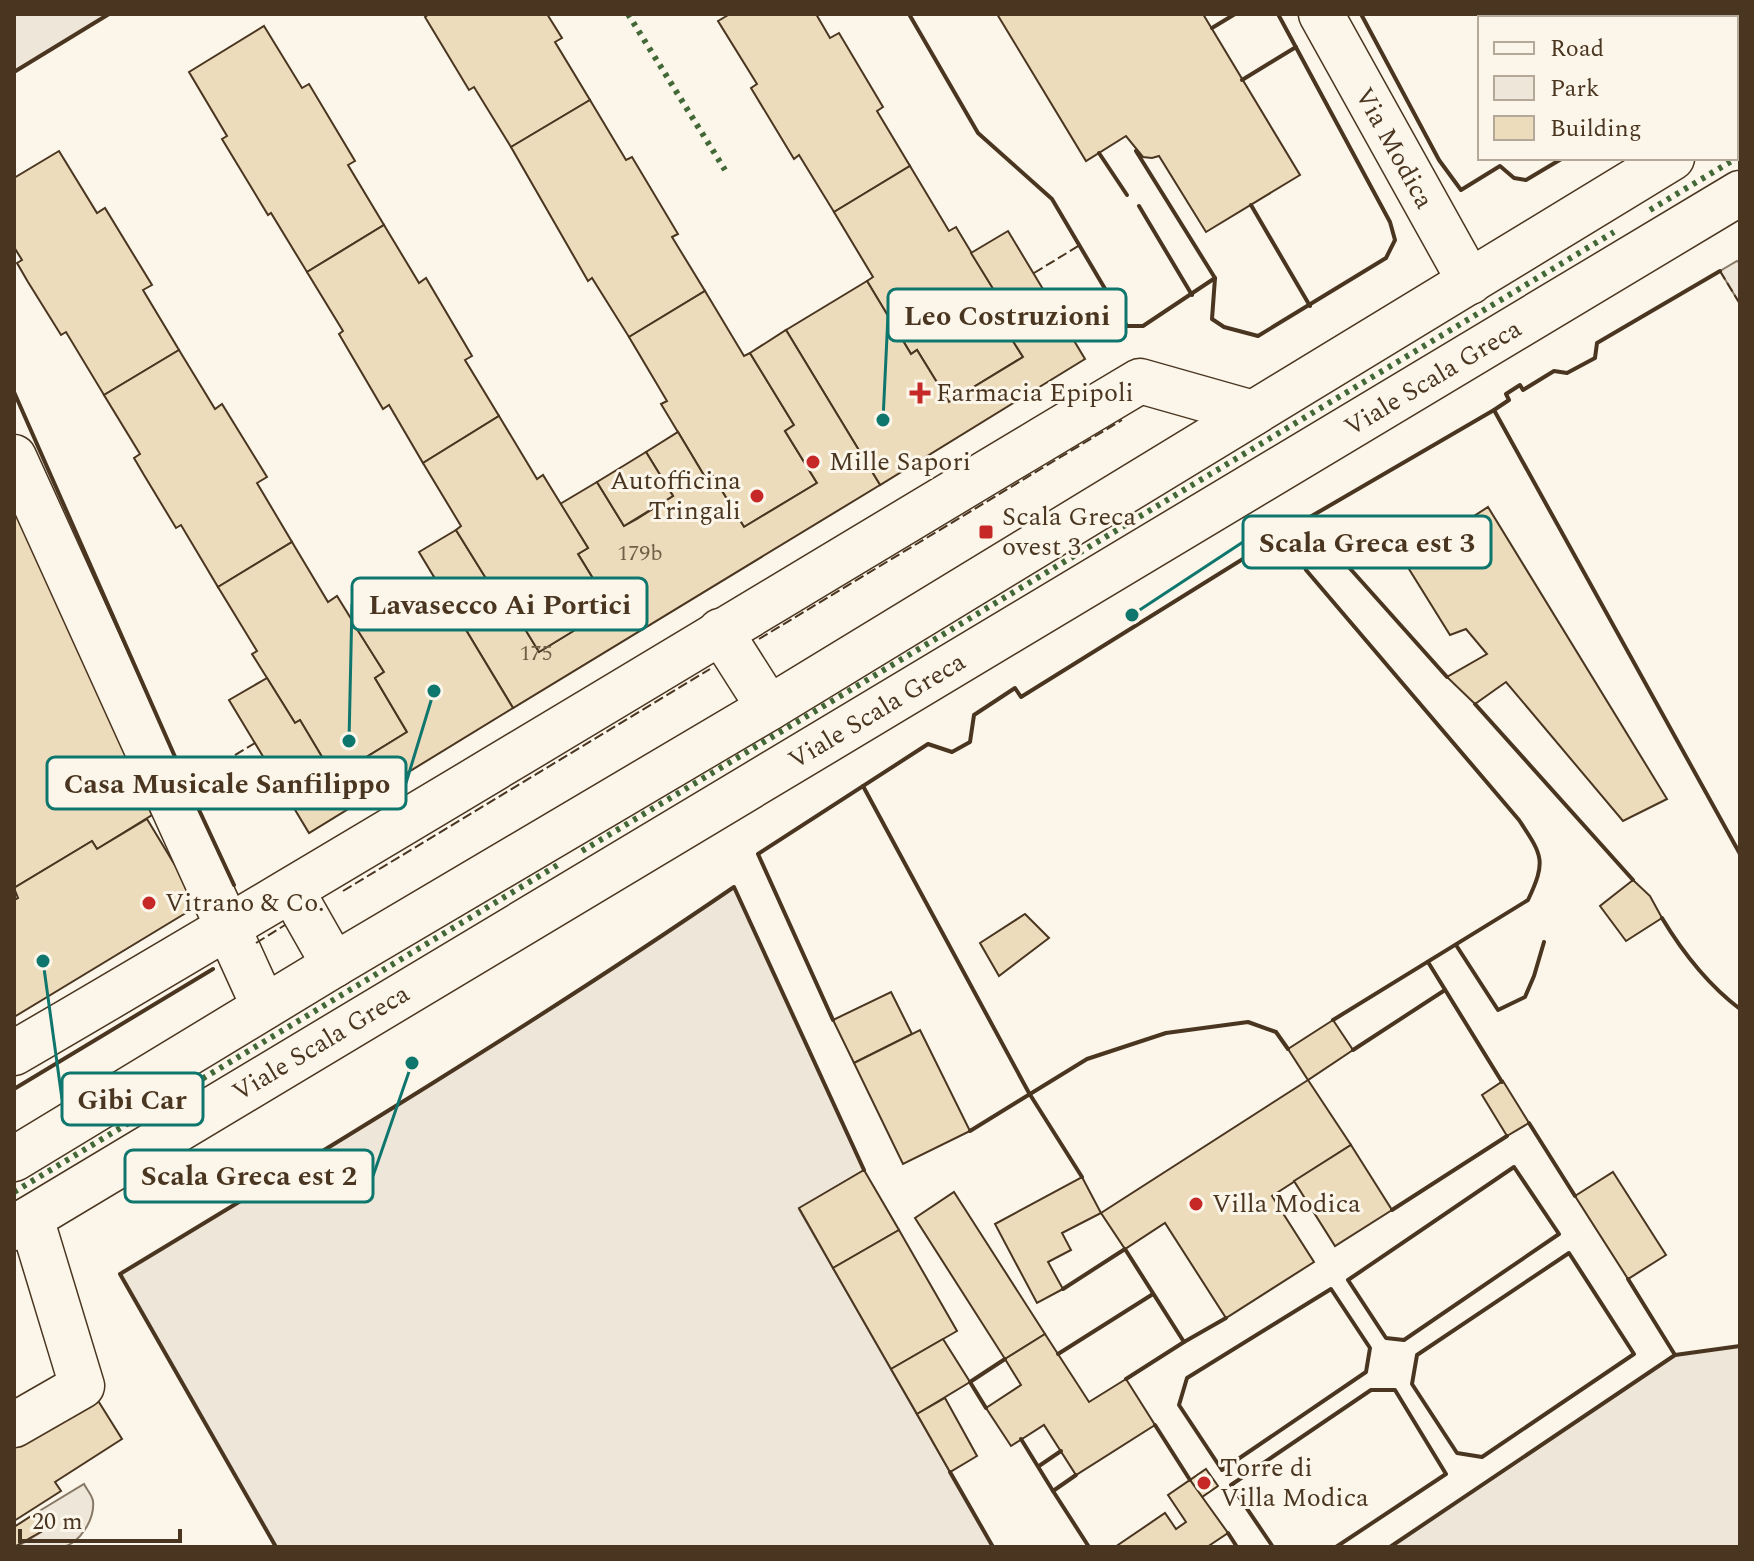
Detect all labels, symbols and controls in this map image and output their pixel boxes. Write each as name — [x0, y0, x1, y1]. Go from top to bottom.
legend — [1478, 16, 1738, 160]
text: Road — [1550, 31, 1604, 67]
text: Park — [1550, 71, 1600, 107]
street label: Via Modica — [1344, 80, 1444, 216]
text: Building — [1550, 111, 1642, 147]
callout: Leo Costruzioni — [888, 289, 1126, 341]
text: Leo Costruzioni — [904, 295, 1110, 338]
street label: Viale Scala Greca — [1337, 309, 1530, 447]
place label: Farmacia Epipoli — [936, 373, 1134, 413]
marker: Farmacia Epipoli — [911, 384, 929, 402]
place label: Mille Sapori — [829, 442, 971, 482]
marker: Mille Sapori — [804, 453, 822, 471]
place label: Autofficina Tringali — [610, 461, 741, 531]
marker: Autofficina Tringali — [748, 487, 766, 505]
place label: Scala Greca ovest 3 — [1002, 497, 1137, 567]
callout: Scala Greca est 3 — [1243, 516, 1491, 568]
text: Scala Greca est 3 — [1259, 522, 1475, 565]
marker: Scala Greca ovest 3 — [977, 523, 995, 541]
house number: 179b — [617, 537, 663, 570]
callout: Lavasecco Ai Portici — [352, 578, 647, 630]
text: Lavasecco Ai Portici — [369, 584, 631, 627]
house number: 175 — [519, 637, 553, 670]
street label: Viale Scala Greca — [781, 642, 974, 780]
callout: Casa Musicale Sanfilippo — [47, 757, 406, 809]
text: Casa Musicale Sanfilippo — [64, 763, 390, 806]
place label: Vitrano & Co. — [165, 883, 325, 923]
marker: Vitrano & Co. — [140, 894, 158, 912]
street label: Viale Scala Greca — [225, 974, 418, 1112]
callout: Gibi Car — [62, 1073, 203, 1125]
text: Gibi Car — [77, 1079, 187, 1122]
callout: Scala Greca est 2 — [125, 1150, 373, 1202]
text: Scala Greca est 2 — [141, 1155, 357, 1198]
place label: Villa Modica — [1212, 1184, 1361, 1224]
marker: Villa Modica — [1187, 1195, 1205, 1213]
place label: Torre di Villa Modica — [1220, 1448, 1369, 1518]
marker: Torre di Villa Modica — [1195, 1474, 1213, 1492]
scale bar — [20, 1493, 180, 1543]
text: 20 m — [32, 1504, 83, 1540]

